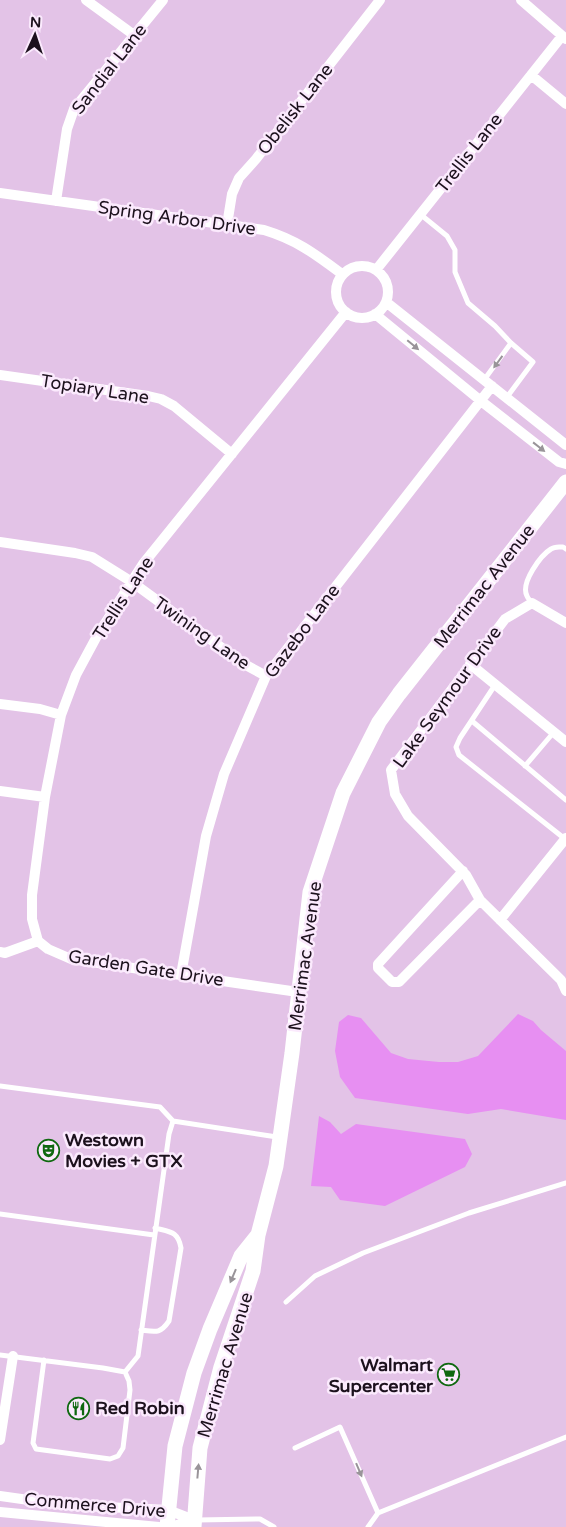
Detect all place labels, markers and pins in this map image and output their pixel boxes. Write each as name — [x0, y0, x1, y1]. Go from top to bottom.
place label: Westown Movies + GTX — [65, 1129, 183, 1172]
theatre icon: Westown Movies + GTX — [37, 1138, 61, 1162]
place label: Walmart Supercenter — [329, 1354, 434, 1397]
supermarket icon: Walmart Supercenter — [437, 1363, 461, 1387]
restaurant icon: Red Robin — [67, 1396, 91, 1420]
place label: Red Robin — [95, 1397, 185, 1419]

